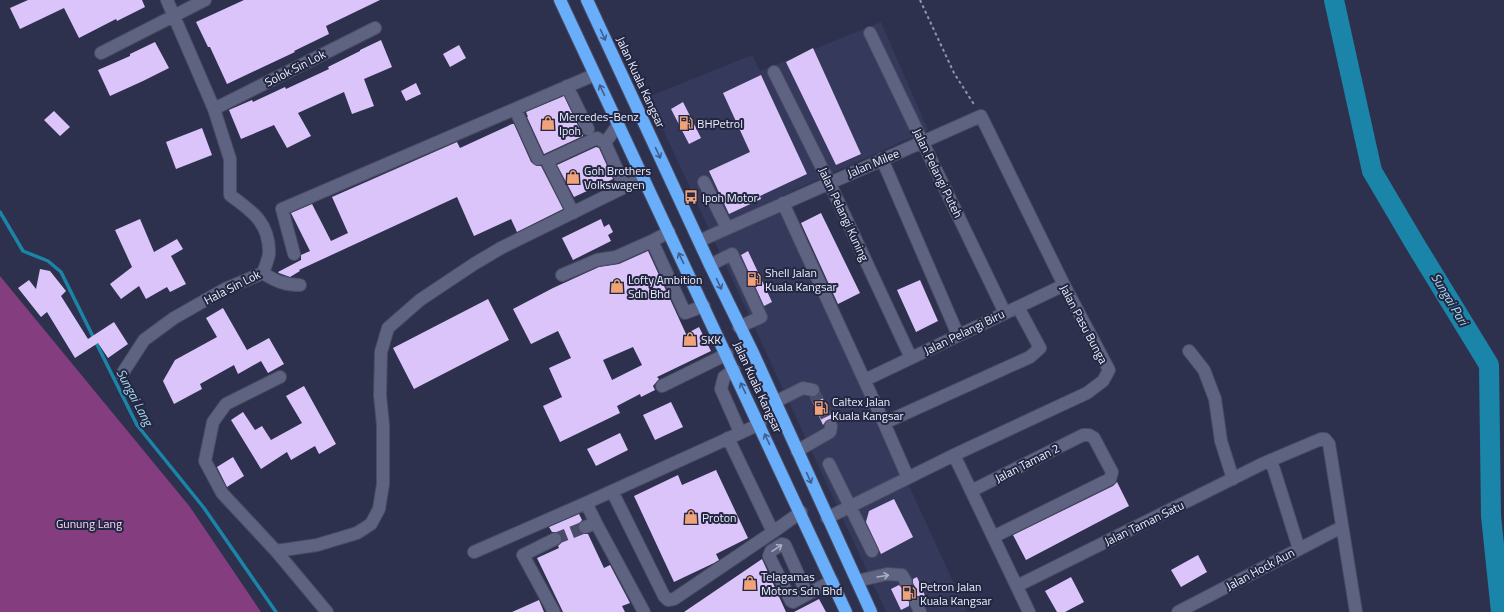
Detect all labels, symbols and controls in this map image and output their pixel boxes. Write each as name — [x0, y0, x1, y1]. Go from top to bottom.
one-way arrow — [600, 29, 607, 41]
street label: Jalan Kuala Kangsar — [611, 33, 671, 131]
street label: Solok Sin Lok — [261, 44, 329, 92]
one-way arrow — [598, 85, 605, 97]
place label: Mercedes-Benz Ipoh — [559, 107, 639, 140]
place label: BHPetrol — [697, 114, 743, 133]
shop icon: Mercedes-Benz Ipoh — [540, 115, 556, 131]
fuel station icon: BHPetrol — [678, 115, 694, 131]
street label: Jalan Pelangi Puteh — [908, 125, 968, 221]
street label: Jalan Milee — [844, 144, 902, 182]
one-way arrow — [655, 147, 662, 159]
place label: Goh Brothers Volkswagen — [584, 161, 651, 194]
street label: Jalan Pelangi Kuning — [814, 164, 874, 264]
shop icon: Goh Brothers Volkswagen — [565, 169, 581, 185]
place label: Ipoh Motor — [702, 188, 758, 207]
bus stop icon: Ipoh Motor — [683, 189, 699, 205]
one-way arrow — [677, 253, 684, 265]
place label: Shell Jalan Kuala Kangsar — [765, 263, 837, 296]
street label: Hala Sin Lok — [200, 264, 264, 309]
water label: Sungai Pari — [1427, 269, 1474, 330]
place label: Lofty Ambition Sdn Bhd — [628, 270, 702, 303]
fuel station icon: Shell Jalan Kuala Kangsar — [746, 271, 762, 287]
shop icon: Lofty Ambition Sdn Bhd — [609, 278, 625, 294]
one-way arrow — [716, 278, 723, 290]
street label: Jalan Pasu Bunga — [1055, 281, 1113, 367]
street label: Jalan Pelangi Biru — [920, 304, 1008, 360]
place label: SKK — [701, 330, 721, 349]
shop icon: SKK — [682, 331, 698, 347]
street label: Jalan Kuala Kangsar — [728, 338, 788, 436]
water label: Sungai Lang — [112, 365, 159, 431]
one-way arrow — [739, 383, 746, 395]
place label: Caltex Jalan Kuala Kangsar — [832, 392, 904, 425]
fuel station icon: Caltex Jalan Kuala Kangsar — [813, 400, 829, 416]
one-way arrow — [763, 433, 770, 445]
street label: Jalan Taman 2 — [991, 439, 1063, 487]
one-way arrow — [806, 471, 813, 483]
street label: Jalan Taman Satu — [1101, 495, 1187, 551]
place label: Proton — [702, 508, 736, 527]
shop icon: Proton — [683, 509, 699, 525]
park label: Gunung Lang — [56, 514, 122, 533]
one-way arrow — [771, 543, 783, 551]
street label: Jalan Hock Aun — [1222, 543, 1298, 595]
place label: Telagamas Motors Sdn Bhd — [761, 567, 842, 600]
one-way arrow — [876, 571, 889, 579]
shop icon: Telagamas Motors Sdn Bhd — [742, 575, 758, 591]
place label: Petron Jalan Kuala Kangsar — [920, 577, 992, 610]
fuel station icon: Petron Jalan Kuala Kangsar — [901, 585, 917, 601]

